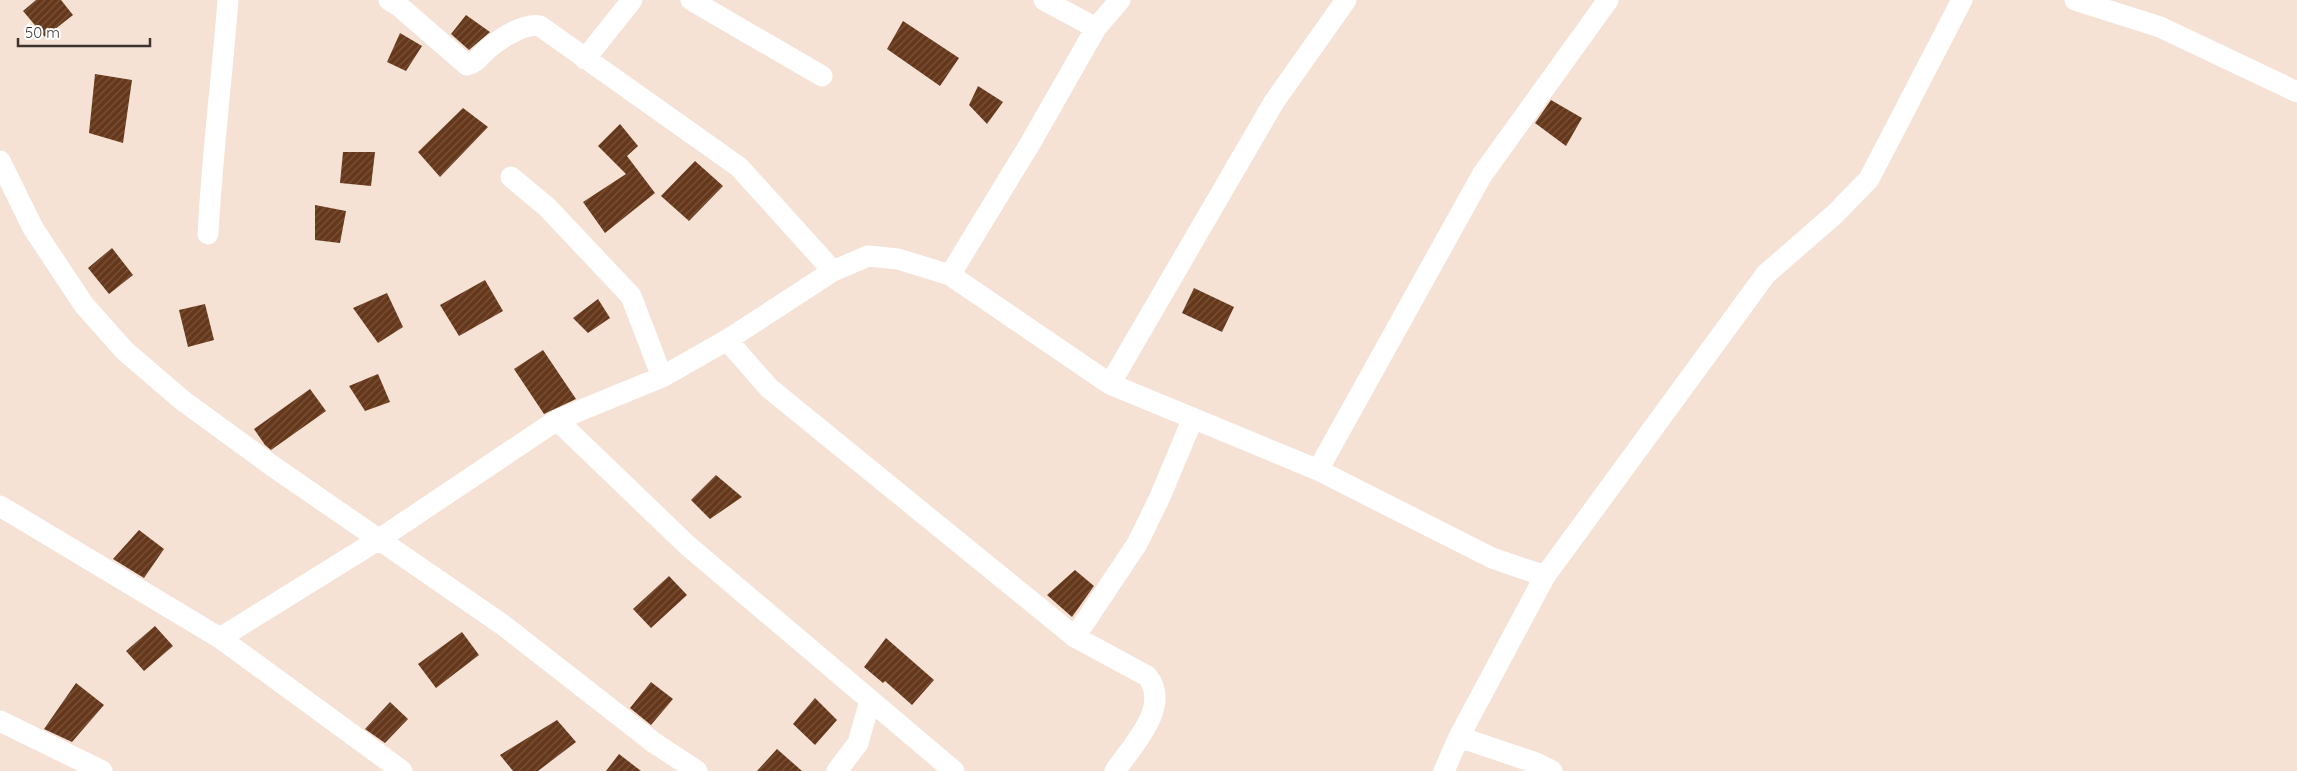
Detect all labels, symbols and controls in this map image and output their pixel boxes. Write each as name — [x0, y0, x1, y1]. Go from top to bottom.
scale bar — [18, 15, 150, 47]
text: 50 m — [25, 23, 60, 42]

